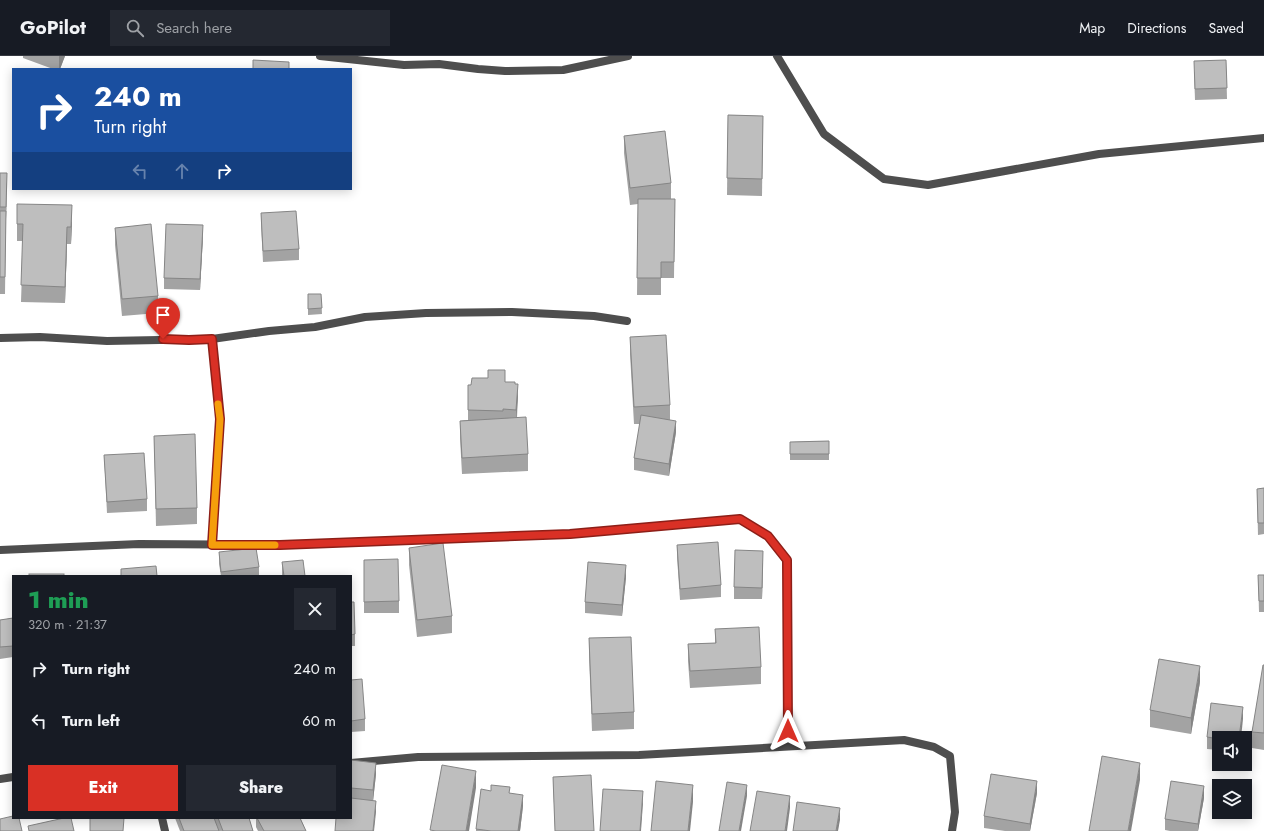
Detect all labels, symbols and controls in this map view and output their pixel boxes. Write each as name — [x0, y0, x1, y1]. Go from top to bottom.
search box — [110, 10, 390, 46]
text: GoPilot — [20, 14, 86, 41]
icon: search — [124, 17, 146, 39]
text: Search here — [156, 17, 232, 39]
text: Map — [1079, 18, 1105, 38]
text: Directions — [1127, 18, 1187, 38]
text: Saved — [1209, 18, 1244, 38]
text: 240 m — [94, 76, 182, 117]
icon: right — [28, 84, 80, 136]
text: Turn right — [94, 114, 166, 140]
icon: left — [129, 160, 151, 182]
icon: ahead — [171, 160, 193, 182]
icon: right — [213, 160, 235, 182]
pin — [146, 298, 180, 339]
icon: arrive — [152, 304, 174, 326]
text: 1 min — [28, 582, 89, 617]
button: close — [294, 588, 336, 630]
text: 320 m · 21:37 — [28, 615, 107, 634]
icon: right — [28, 658, 50, 680]
text: Turn right — [62, 658, 130, 680]
text: 240 m — [294, 658, 336, 680]
icon: left — [28, 710, 50, 732]
text: Turn left — [62, 710, 120, 732]
text: 60 m — [302, 710, 336, 732]
position arrow — [767, 710, 809, 752]
map controls — [1212, 731, 1252, 819]
button: sound — [1212, 731, 1252, 771]
button: Exit — [28, 765, 178, 811]
button: Share — [186, 765, 336, 811]
button: layers — [1212, 779, 1252, 819]

